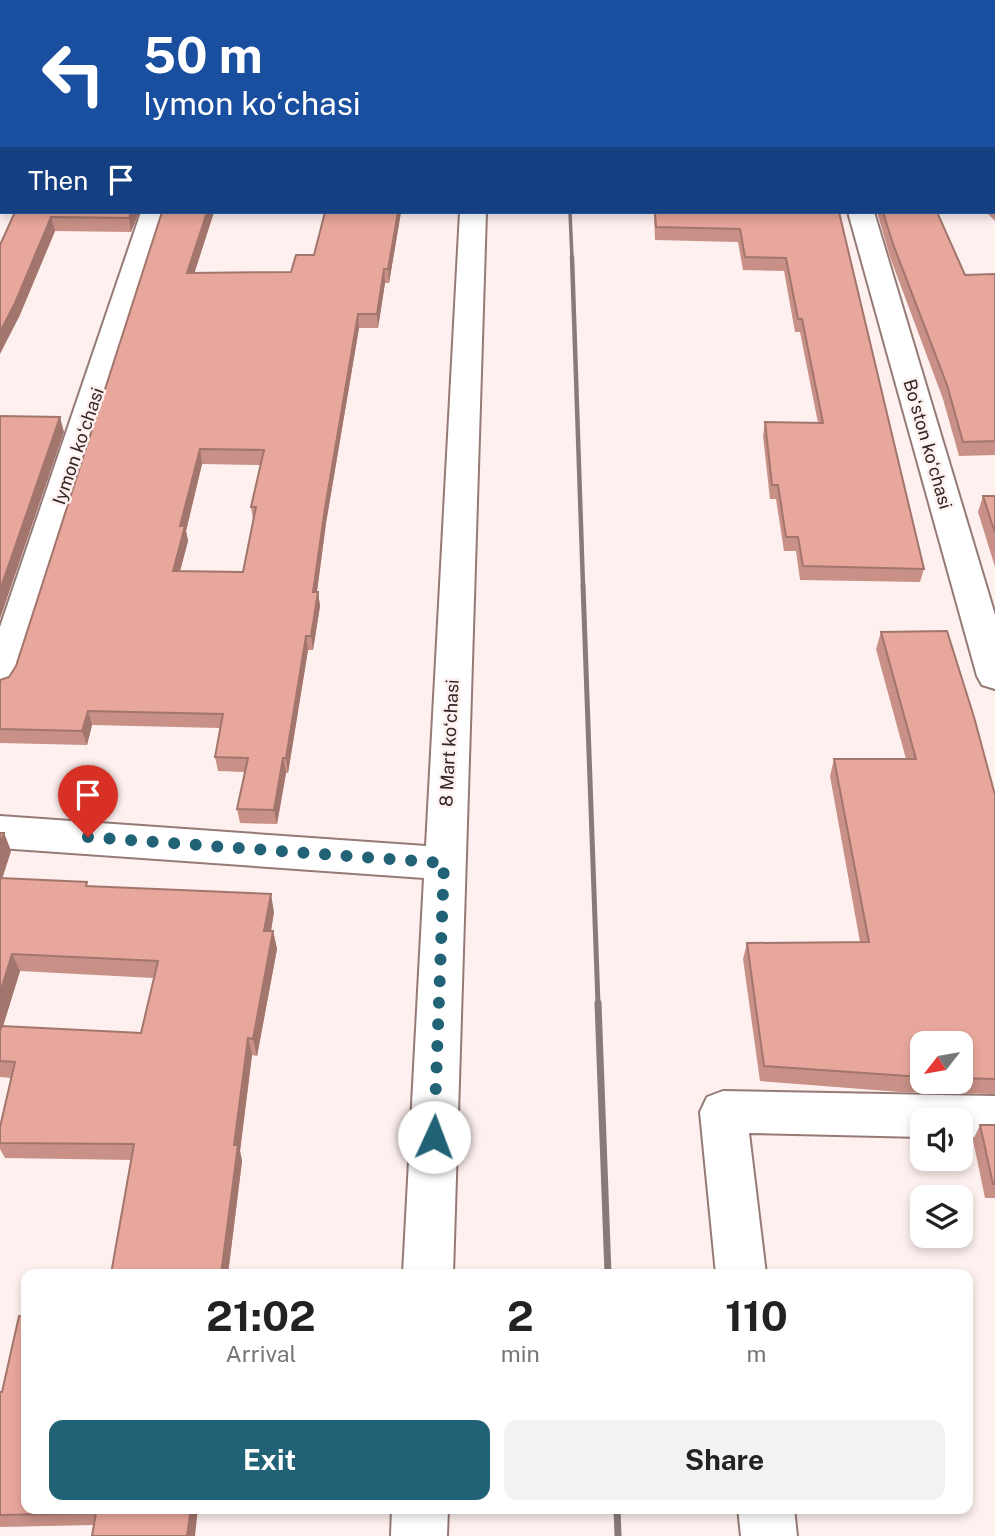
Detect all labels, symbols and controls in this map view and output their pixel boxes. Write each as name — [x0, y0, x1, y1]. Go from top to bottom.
text: 50 m — [143, 26, 263, 84]
icon: left — [28, 28, 119, 119]
text: Iymon koʻchasi — [143, 85, 361, 122]
icon: arrive — [102, 161, 140, 199]
text: Then — [28, 165, 88, 196]
street label: Boʻston koʻchasi — [899, 377, 957, 511]
street label: Iymon koʻchasi — [48, 385, 108, 507]
street label: 8 Mart koʻchasi — [435, 679, 463, 807]
pin — [58, 765, 118, 837]
icon: arrive — [69, 776, 107, 814]
north arrow — [910, 1031, 973, 1094]
map controls — [910, 1031, 973, 1248]
position arrow — [397, 1100, 471, 1174]
button: sound — [910, 1108, 973, 1171]
button: layers — [910, 1185, 973, 1248]
text: 21:02 — [206, 1291, 316, 1340]
text: 2 — [507, 1291, 534, 1340]
text: 110 — [725, 1291, 788, 1340]
text: Arrival — [225, 1340, 296, 1367]
text: min — [501, 1340, 540, 1367]
text: m — [746, 1340, 766, 1367]
button: Exit — [49, 1420, 490, 1500]
button: Share — [504, 1420, 945, 1500]

